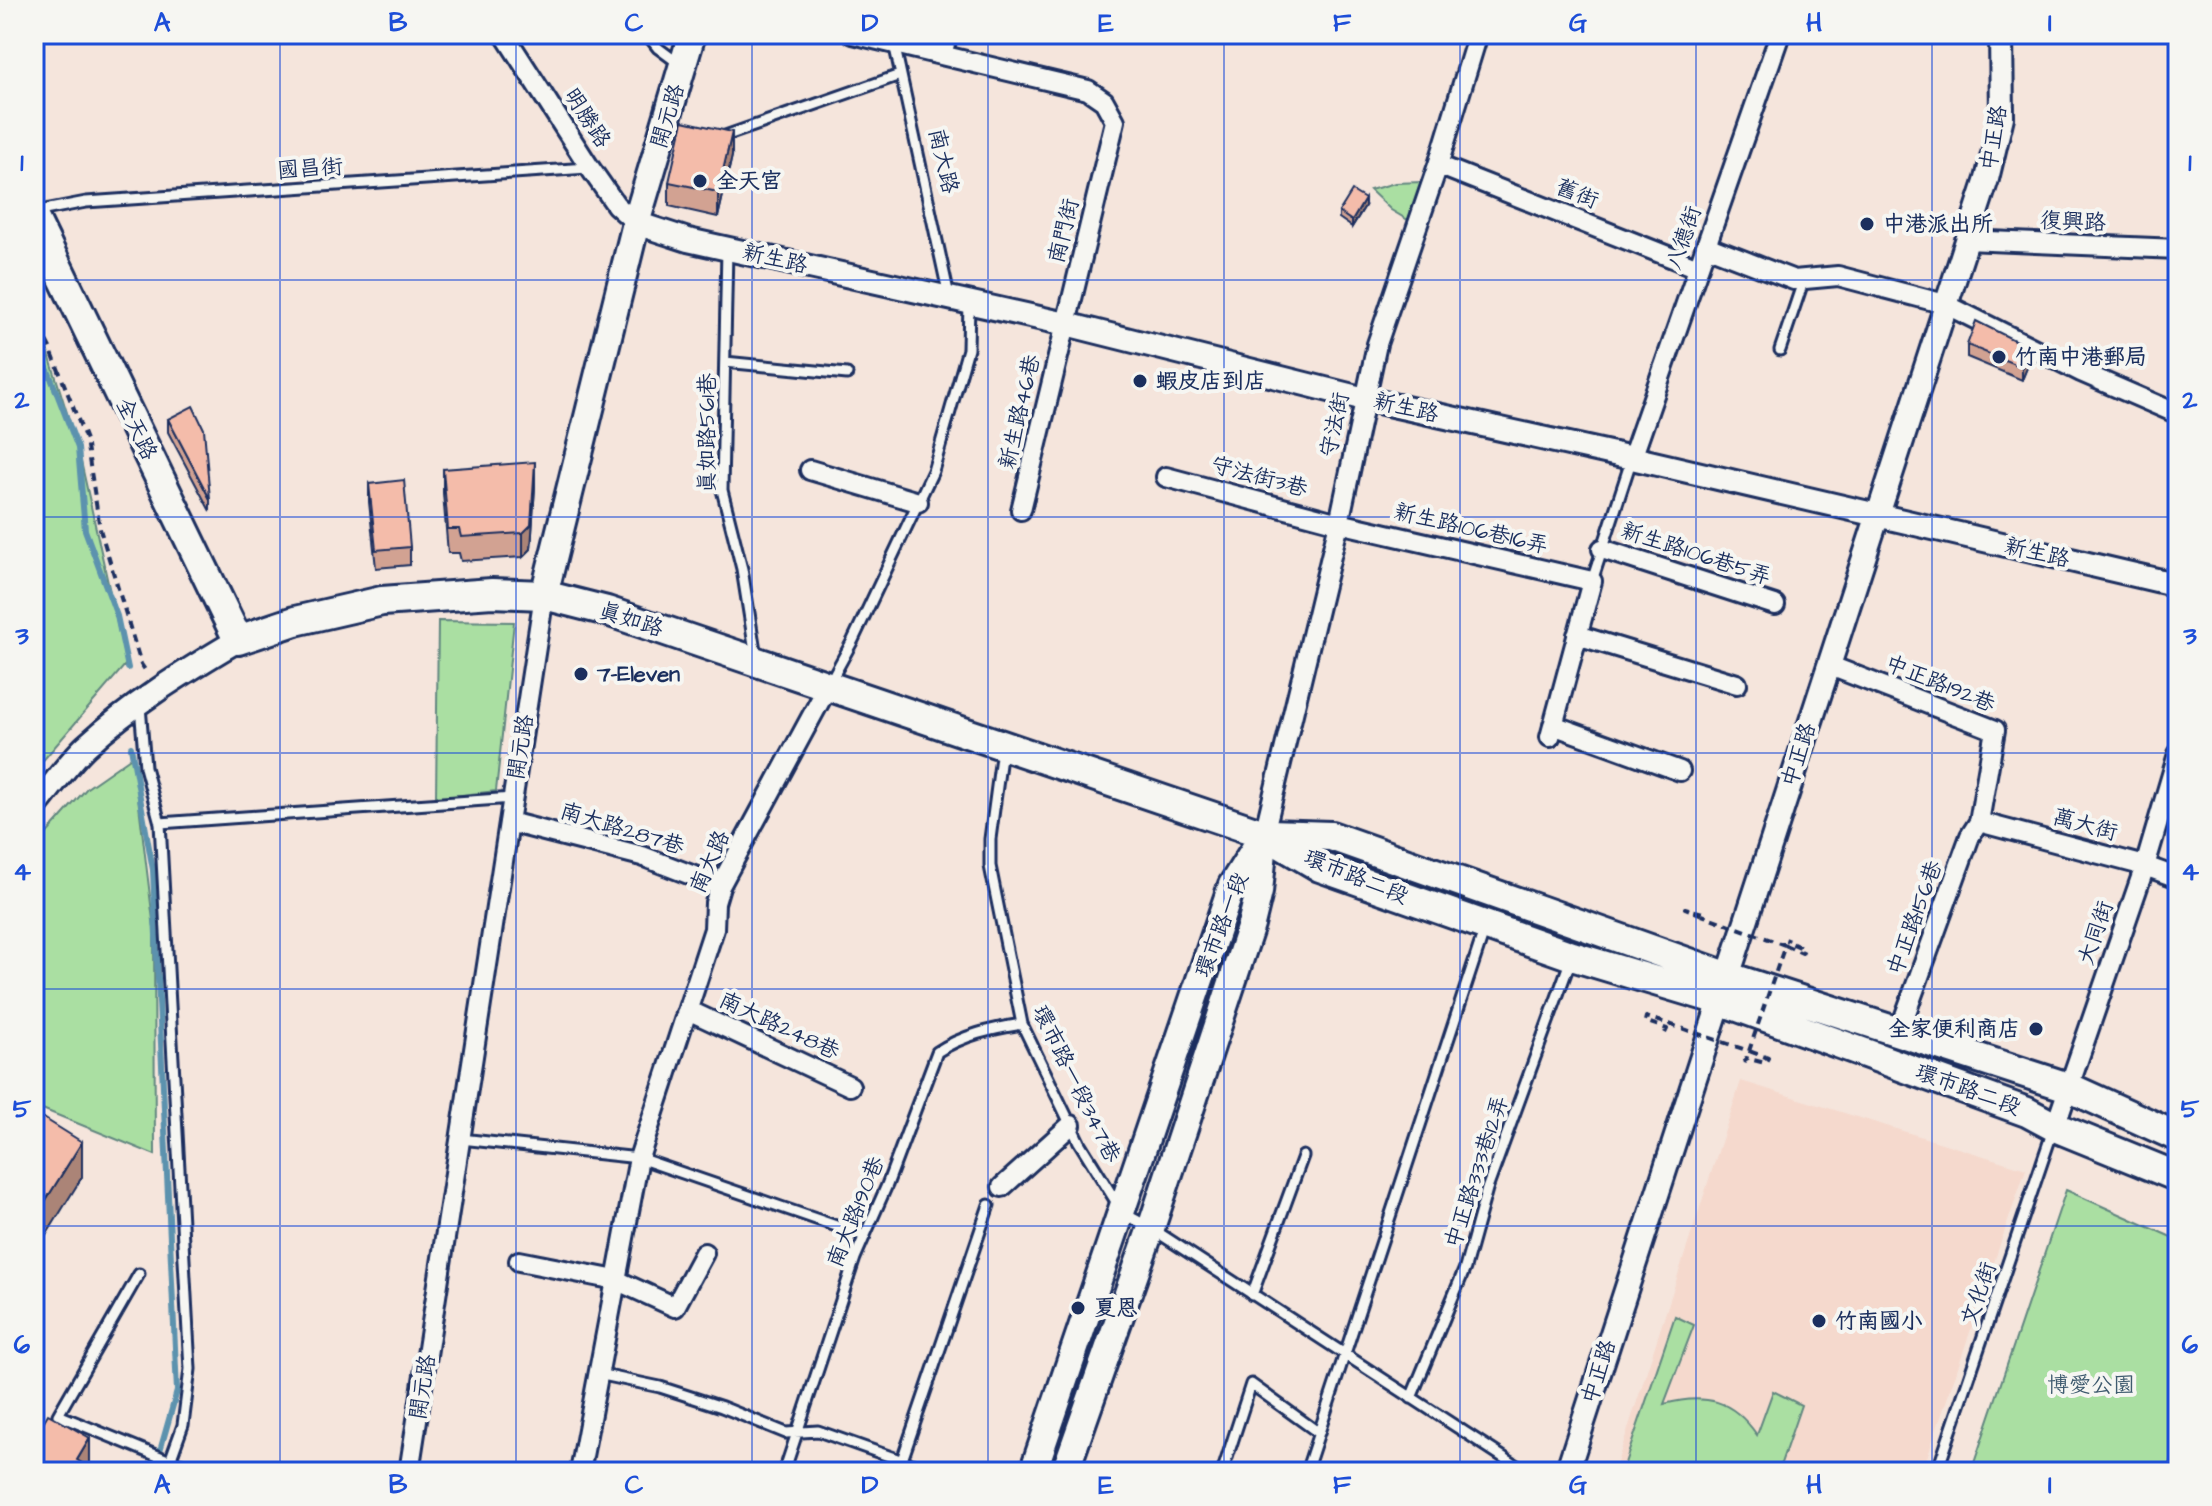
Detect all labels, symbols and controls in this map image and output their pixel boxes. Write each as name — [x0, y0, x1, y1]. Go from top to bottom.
text: A — [154, 5, 171, 41]
text: B — [389, 5, 408, 41]
text: C — [625, 5, 644, 41]
text: D — [862, 5, 879, 41]
text: E — [1098, 5, 1114, 41]
text: F — [1333, 5, 1352, 41]
text: G — [1569, 5, 1587, 41]
text: H — [1806, 5, 1822, 41]
text: I — [2048, 5, 2052, 41]
street label: 開元路 — [644, 80, 692, 152]
street label: 明勝路 — [556, 82, 618, 154]
street label: 中正路 — [1973, 103, 2015, 173]
street label: 南大路 — [920, 125, 966, 197]
text: 1 — [20, 145, 24, 181]
text: 1 — [2188, 145, 2192, 181]
street label: 國昌街 — [276, 151, 344, 187]
place label: 全天宮 — [716, 166, 782, 197]
street label: 舊街 — [1551, 171, 1603, 217]
marker: 全天宮 — [691, 172, 709, 190]
street label: 南門街 — [1041, 195, 1087, 267]
street label: 八德街 — [1659, 202, 1709, 274]
street label: 復興路 — [2039, 205, 2107, 239]
place label: 中港派出所 — [1883, 209, 1993, 240]
marker: 中港派出所 — [1858, 215, 1876, 233]
street label: 新生路 — [739, 236, 811, 282]
place label: 竹南中港郵局 — [2015, 342, 2147, 373]
marker: 竹南中港郵局 — [1990, 348, 2008, 366]
street label: 新生路46巷 — [992, 352, 1048, 472]
place label: 蝦皮店到店 — [1156, 366, 1266, 397]
marker: 蝦皮店到店 — [1131, 372, 1149, 390]
street label: 真如路561巷 — [692, 373, 723, 493]
text: 2 — [14, 382, 30, 418]
text: 2 — [2182, 382, 2198, 418]
street label: 新生路 — [1370, 385, 1442, 431]
street label: 守法街 — [1313, 389, 1357, 461]
street label: 全天路 — [108, 393, 164, 465]
street label: 守法街3巷 — [1207, 449, 1311, 505]
street label: 新生路106巷16弄 — [1391, 496, 1551, 562]
street label: 新生路106巷5弄 — [1617, 515, 1775, 593]
street label: 新生路 — [2001, 530, 2073, 576]
street label: 真如路 — [595, 595, 667, 645]
text: 3 — [14, 618, 29, 654]
text: 3 — [2182, 618, 2197, 654]
street label: 中正路192巷 — [1880, 648, 2000, 720]
place label: 7-Eleven — [596, 659, 680, 690]
marker: 7-Eleven — [572, 665, 590, 683]
street label: 開元路 — [501, 712, 541, 782]
street label: 中正路 — [1774, 719, 1824, 791]
street label: 南大路287巷 — [556, 795, 688, 863]
street label: 萬大街 — [2049, 801, 2121, 849]
street label: 南大路 — [682, 826, 738, 898]
street label: 環市路二段 — [1299, 842, 1413, 912]
text: 4 — [13, 854, 31, 890]
text: 4 — [2181, 854, 2199, 890]
street label: 中正路156巷 — [1880, 856, 1950, 980]
street label: 環市路一段 — [1188, 868, 1256, 982]
street label: 大同街 — [2071, 897, 2121, 969]
street label: 南大路248巷 — [714, 985, 844, 1067]
street label: 環市路一段347巷 — [1024, 1000, 1128, 1168]
place label: 全家便利商店 — [1888, 1014, 2020, 1045]
marker: 全家便利商店 — [2027, 1020, 2045, 1038]
street label: 環市路二段 — [1911, 1057, 2025, 1123]
text: 5 — [13, 1091, 32, 1127]
text: 5 — [2181, 1091, 2200, 1127]
street label: 中正路333巷12弄 — [1438, 1092, 1516, 1252]
street label: 南大路190巷 — [820, 1152, 892, 1272]
street label: 文化街 — [1954, 1258, 2004, 1330]
place label: 夏恩 — [1094, 1293, 1138, 1324]
marker: 夏恩 — [1069, 1299, 1087, 1317]
place label: 竹南國小 — [1835, 1306, 1923, 1337]
marker: 竹南國小 — [1810, 1312, 1828, 1330]
text: 6 — [14, 1327, 31, 1363]
text: 6 — [2182, 1327, 2199, 1363]
street label: 中正路 — [1574, 1336, 1624, 1408]
street label: 開元路 — [403, 1352, 443, 1422]
park label: 博愛公園 — [2047, 1370, 2135, 1401]
text: A — [154, 1467, 171, 1503]
text: B — [389, 1467, 408, 1503]
text: C — [625, 1467, 644, 1503]
text: D — [862, 1467, 879, 1503]
text: E — [1098, 1467, 1114, 1503]
text: F — [1333, 1467, 1352, 1503]
text: G — [1569, 1467, 1587, 1503]
text: H — [1806, 1467, 1822, 1503]
text: I — [2048, 1467, 2052, 1503]

